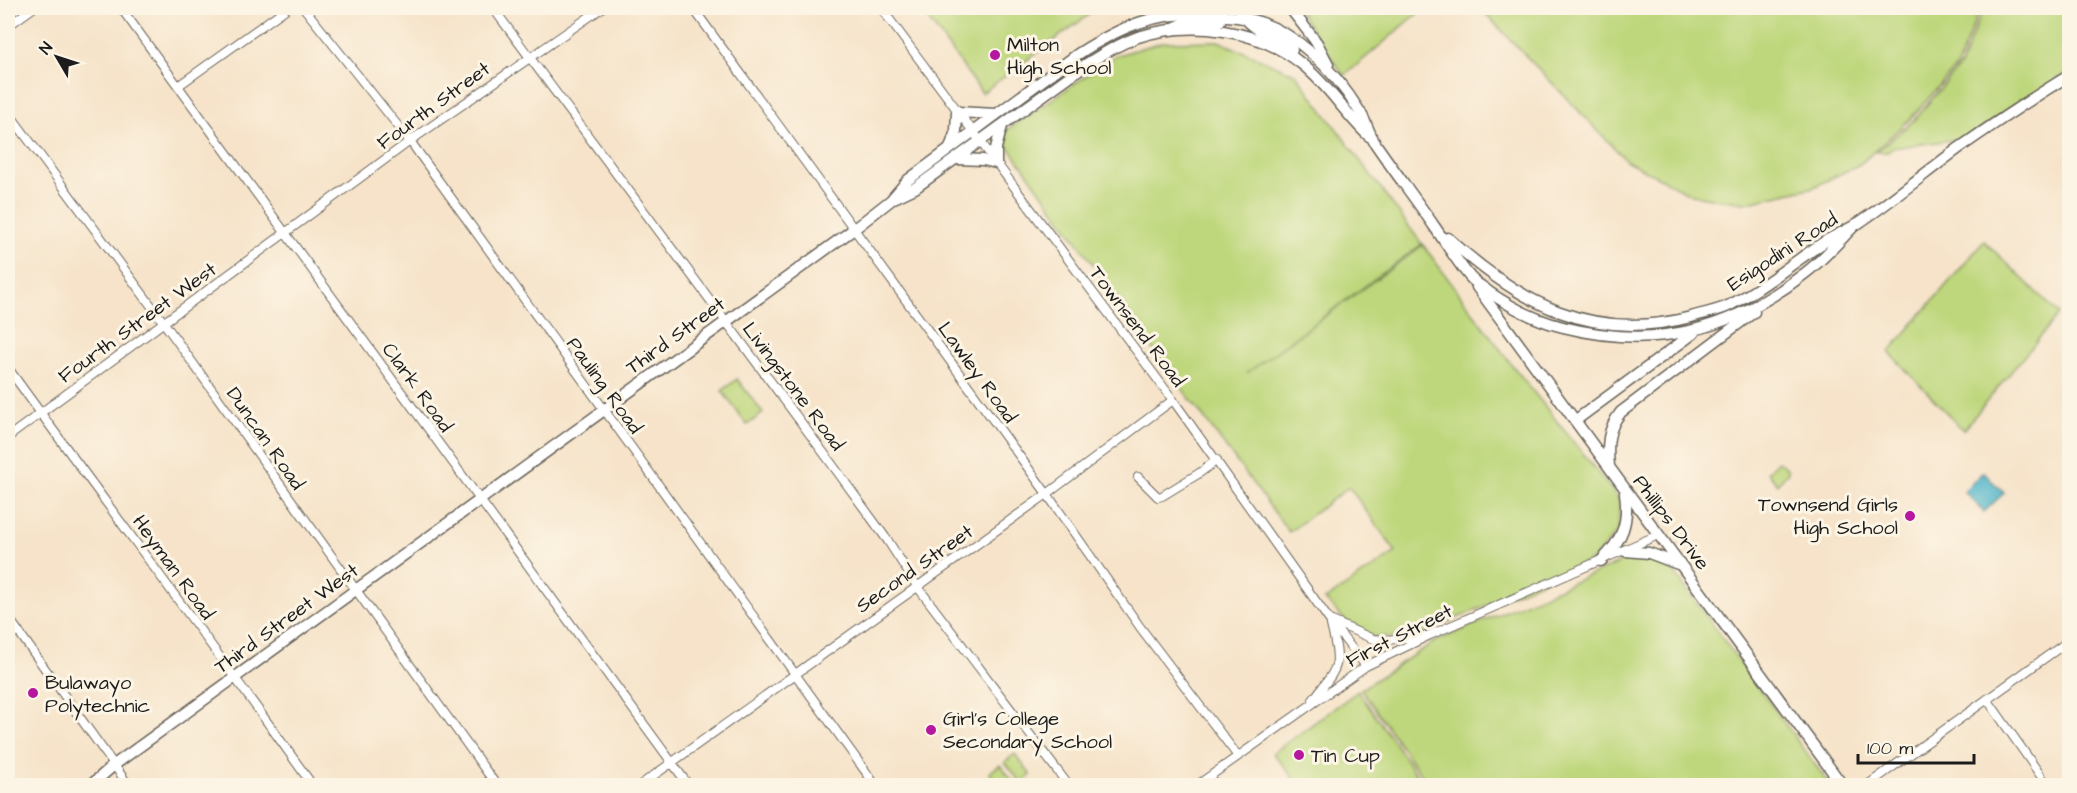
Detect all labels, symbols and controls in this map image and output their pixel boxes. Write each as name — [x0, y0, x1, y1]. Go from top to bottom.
north arrow — [27, 27, 87, 87]
place label: Milton High School — [1007, 31, 1111, 83]
text: N — [34, 37, 58, 59]
marker: Milton High School — [988, 48, 1002, 62]
street label: Fourth Street — [371, 55, 496, 157]
street label: Esigodini Road — [1722, 206, 1844, 299]
street label: Fourth Street West — [53, 256, 223, 390]
street label: Townsend Road — [1082, 260, 1192, 393]
street label: Third Street — [620, 290, 731, 381]
street label: Livingstone Road — [735, 316, 851, 457]
street label: Lawley Road — [930, 316, 1024, 430]
street label: Pauling Road — [559, 331, 649, 440]
street label: Clark Road — [375, 337, 459, 438]
street label: Duncan Road — [219, 381, 311, 496]
street label: Phillips Drive — [1626, 469, 1716, 576]
place label: Townsend Girls High School — [1758, 491, 1898, 543]
street label: Heyman Road — [125, 509, 221, 626]
marker: Townsend Girls High School — [1903, 509, 1917, 523]
street label: Second Street — [850, 518, 979, 620]
street label: Third Street West — [209, 557, 364, 681]
street label: First Street — [1342, 597, 1457, 675]
place label: Bulawayo Polytechnic — [45, 669, 151, 721]
marker: Bulawayo Polytechnic — [26, 686, 40, 700]
place label: Girl's College Secondary School — [943, 705, 1112, 757]
marker: Girl's College Secondary School — [924, 723, 938, 737]
scale bar — [1858, 727, 1974, 765]
text: 100 m — [1867, 736, 1913, 761]
place label: Tin Cup — [1311, 742, 1380, 770]
marker: Tin Cup — [1292, 748, 1306, 762]

